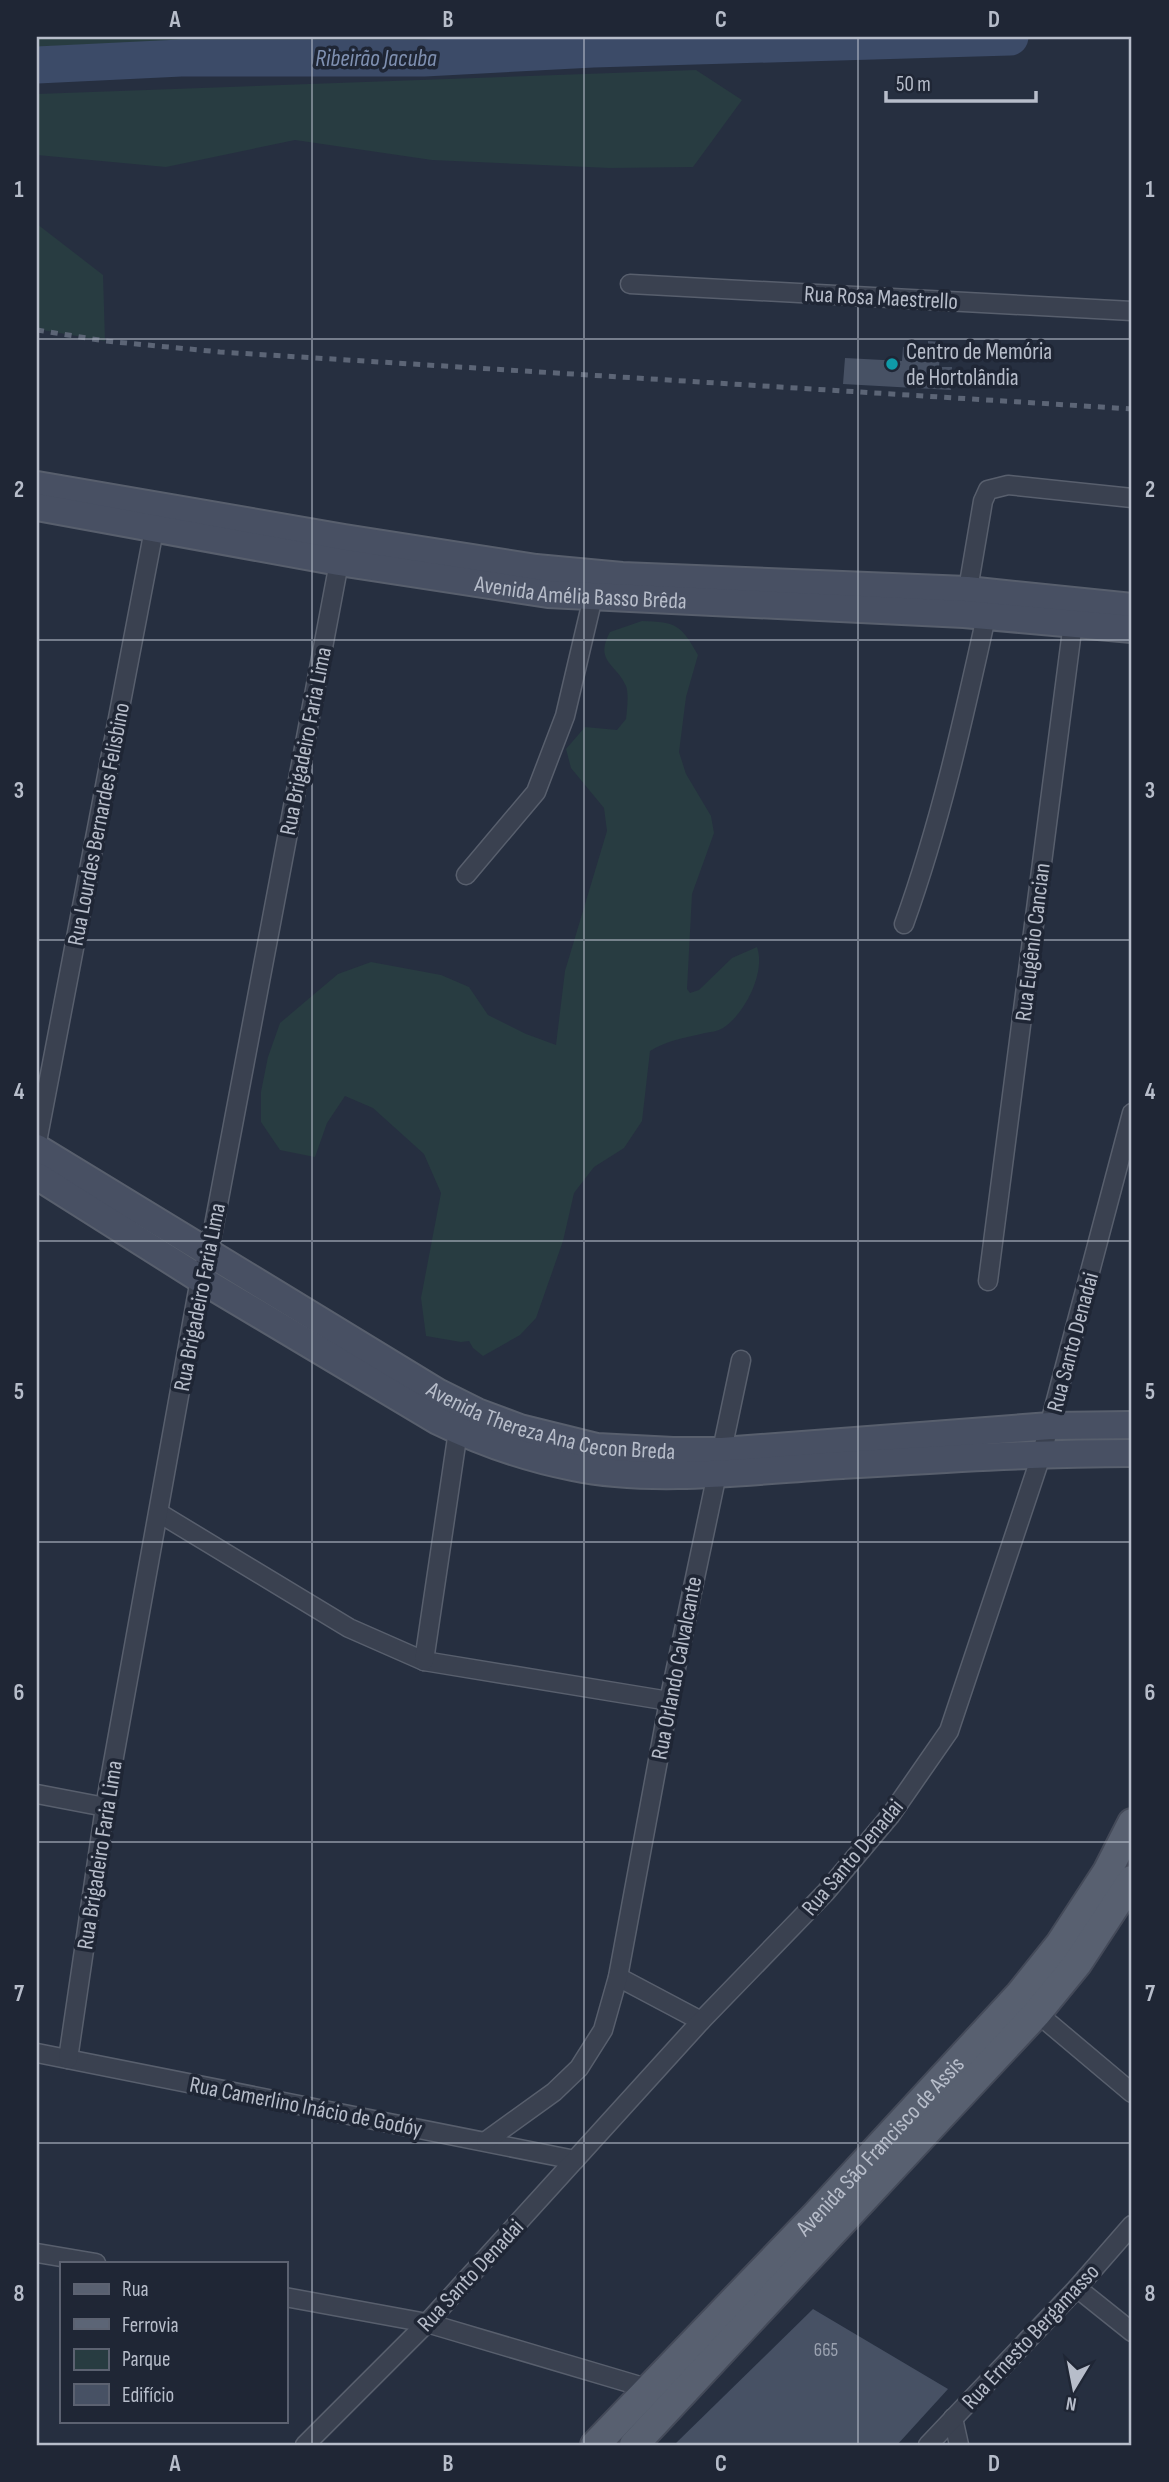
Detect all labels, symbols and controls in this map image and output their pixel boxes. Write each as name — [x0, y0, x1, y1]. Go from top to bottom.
text: A — [169, 6, 182, 34]
text: B — [443, 6, 454, 34]
text: C — [715, 6, 727, 34]
text: D — [988, 6, 1000, 34]
water label: Ribeirão Jacuba — [315, 44, 437, 73]
scale bar — [886, 60, 1036, 104]
text: 50 m — [896, 72, 931, 97]
text: 1 — [14, 176, 24, 204]
text: 1 — [1145, 176, 1155, 204]
street label: Rua Rosa Maestrello — [803, 280, 959, 316]
place label: Centro de Memória de Hortolândia — [906, 338, 1052, 392]
marker: Centro de Memória de Hortolândia — [884, 356, 900, 372]
text: 2 — [14, 476, 24, 504]
text: 2 — [1145, 476, 1155, 504]
street label: Avenida Amélia Basso Brêda — [472, 570, 687, 616]
street label: Rua Brigadeiro Faria Lima — [274, 645, 338, 838]
street label: Rua Lourdes Bernardes Felisbino — [62, 700, 136, 948]
text: 3 — [14, 777, 24, 805]
text: 3 — [1145, 777, 1155, 805]
street label: Rua Eugênio Cancian — [1009, 861, 1057, 1023]
text: 4 — [14, 1078, 25, 1106]
text: 4 — [1145, 1078, 1156, 1106]
street label: Rua Brigadeiro Faria Lima — [168, 1201, 232, 1394]
street label: Rua Santo Denadai — [1041, 1269, 1105, 1415]
street label: Avenida Thereza Ana Cecon Breda — [420, 1375, 676, 1466]
text: 5 — [14, 1378, 24, 1406]
text: 5 — [1145, 1378, 1155, 1406]
street label: Rua Orlando Calvalcante — [646, 1574, 708, 1762]
text: 6 — [14, 1679, 24, 1707]
text: 6 — [1145, 1679, 1155, 1707]
street label: Rua Brigadeiro Faria Lima — [71, 1759, 129, 1952]
street label: Rua Santo Denadai — [796, 1794, 910, 1922]
text: 7 — [14, 1980, 24, 2008]
text: 7 — [1145, 1980, 1155, 2008]
street label: Avenida São Francisco de Assis — [790, 2051, 970, 2243]
street label: Rua Camerlino Inácio de Godóy — [187, 2071, 425, 2143]
street label: Rua Santo Denadai — [412, 2214, 530, 2338]
street label: Rua Ernesto Bergamasso — [956, 2258, 1105, 2415]
legend — [60, 2262, 287, 2422]
text: Rua — [122, 2277, 149, 2302]
text: 8 — [14, 2280, 25, 2308]
text: 8 — [1145, 2280, 1156, 2308]
text: Ferrovia — [122, 2313, 179, 2338]
house number: 665 — [814, 2339, 838, 2362]
text: Parque — [122, 2347, 170, 2372]
north arrow — [1040, 2352, 1110, 2422]
text: Edifício — [122, 2383, 174, 2408]
text: N — [1064, 2391, 1078, 2415]
text: A — [169, 2450, 182, 2478]
text: B — [443, 2450, 454, 2478]
text: C — [715, 2450, 727, 2478]
text: D — [988, 2450, 1000, 2478]

